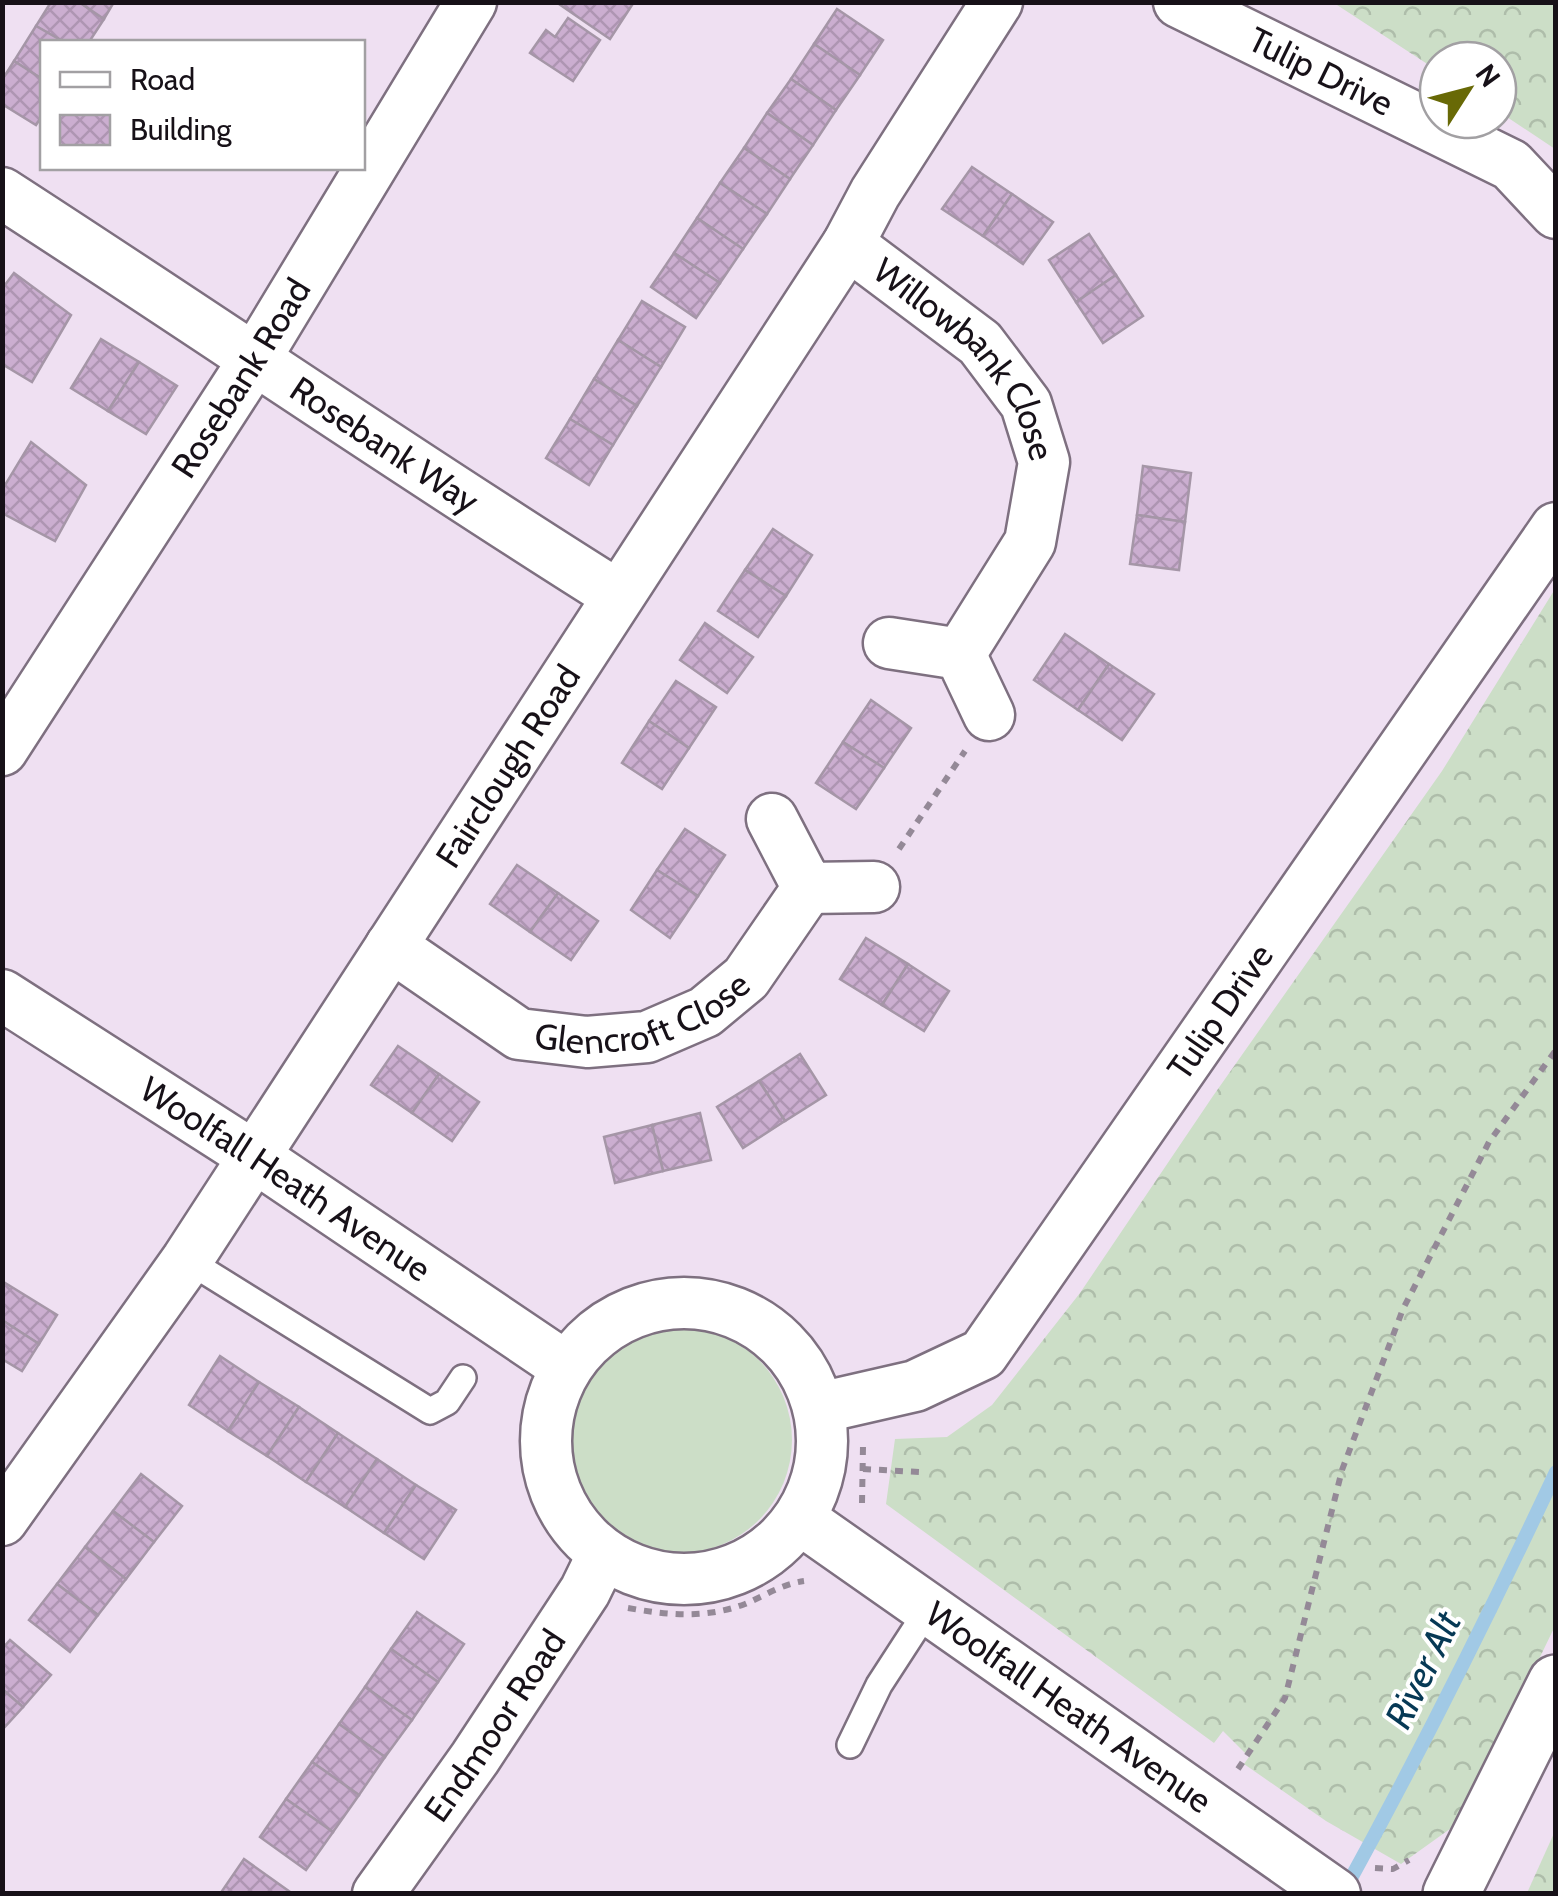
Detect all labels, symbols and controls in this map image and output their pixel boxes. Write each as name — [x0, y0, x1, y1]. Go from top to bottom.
street label: Tulip Drive — [1242, 18, 1400, 125]
legend — [40, 40, 365, 170]
north arrow — [1418, 40, 1518, 140]
text: N — [1469, 57, 1508, 93]
text: Road — [130, 61, 195, 98]
text: Building — [130, 111, 233, 148]
street label: Willowbank Close — [865, 249, 1064, 465]
street label: Rosebank Road — [162, 271, 319, 486]
street label: Rosebank Way — [282, 367, 487, 522]
street label: Fairclough Road — [426, 657, 589, 875]
street label: Tulip Drive — [1158, 935, 1282, 1088]
street label: Glencroft Close — [533, 962, 758, 1063]
street label: Woolfall Heath Avenue — [132, 1067, 439, 1290]
street label: Woolfall Heath Avenue — [918, 1592, 1220, 1822]
water label: River Alt — [1374, 1602, 1472, 1736]
street label: Endmoor Road — [415, 1621, 575, 1830]

